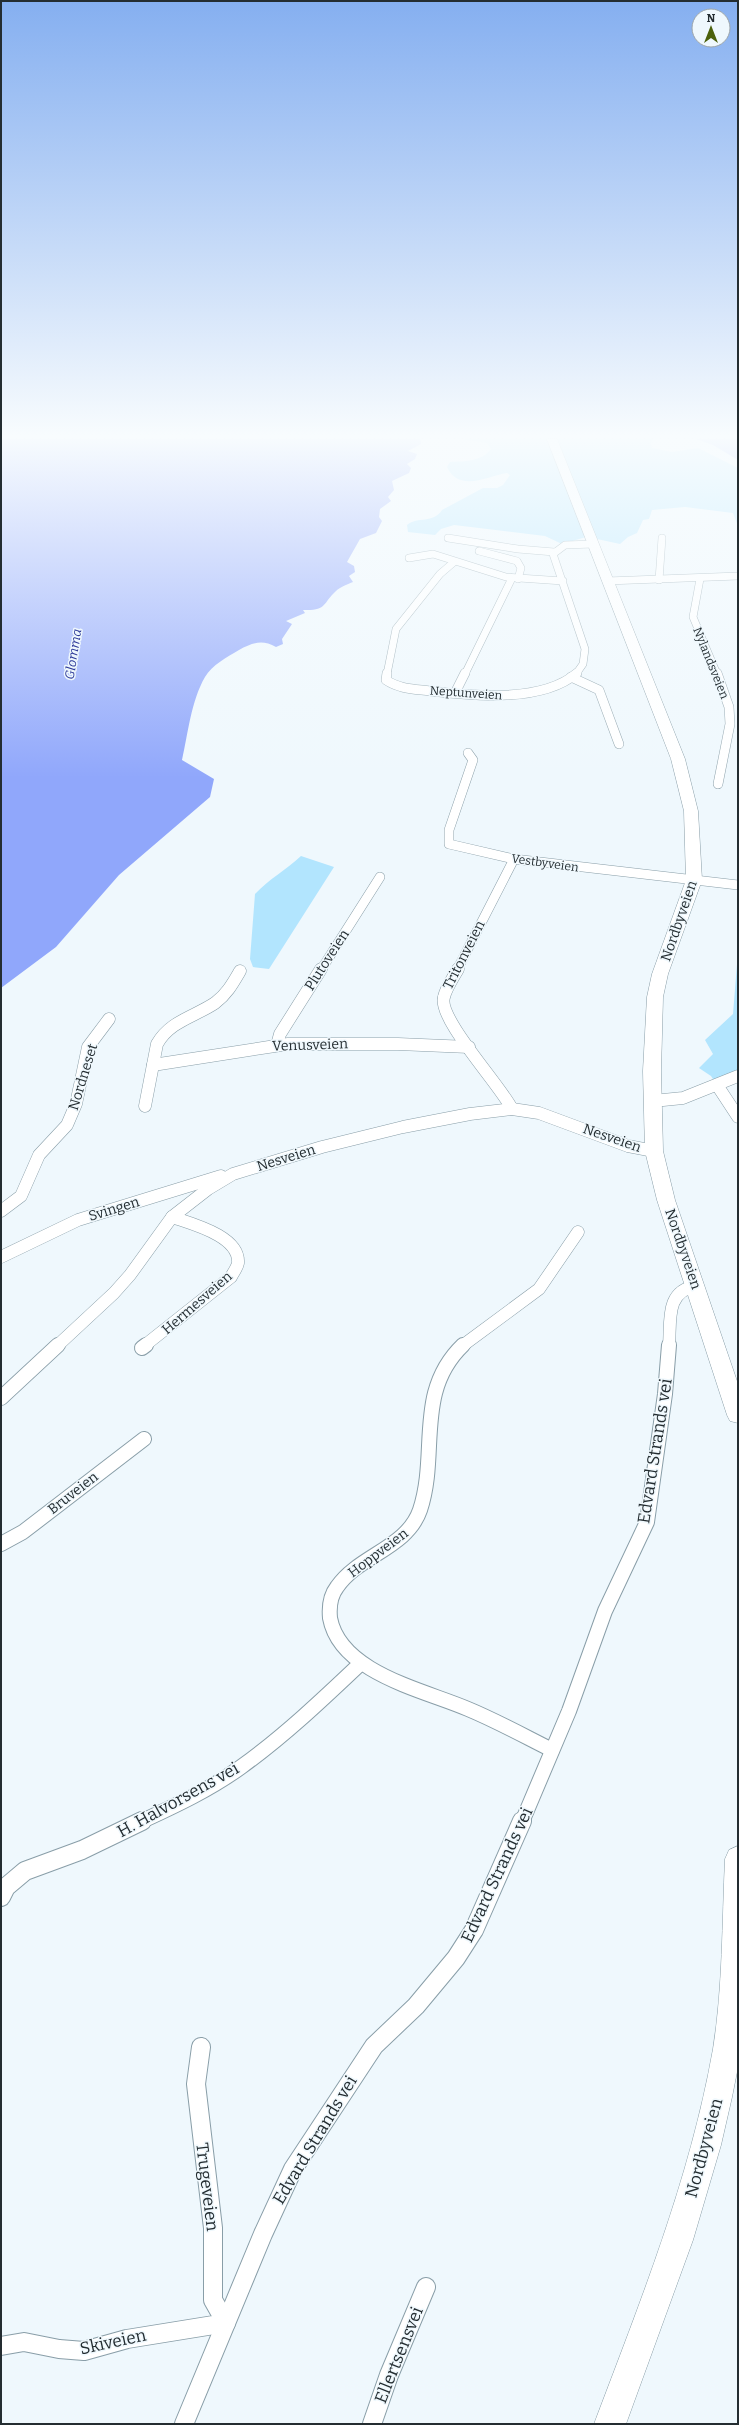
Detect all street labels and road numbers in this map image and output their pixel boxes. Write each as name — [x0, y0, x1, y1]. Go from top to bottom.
street label: Nylandsveien — [690, 625, 732, 701]
street label: Neptunveien — [429, 683, 503, 703]
street label: Vestbyveien — [511, 851, 580, 875]
street label: Nordbyveien — [657, 878, 701, 964]
street label: Tritonveien — [439, 918, 489, 992]
street label: Plutoveien — [301, 926, 353, 994]
street label: Venusveien — [272, 1035, 348, 1055]
street label: Nordneset — [65, 1042, 101, 1112]
street label: Nesveien — [581, 1120, 643, 1156]
street label: Nesveien — [255, 1141, 318, 1175]
street label: Svingen — [86, 1193, 142, 1225]
street label: Nordbyveien — [661, 1206, 705, 1292]
street label: Hermesveien — [158, 1268, 236, 1338]
street label: Edvard Strands vei — [633, 1377, 677, 1525]
street label: Bruveien — [45, 1468, 102, 1518]
street label: Hoppveien — [345, 1525, 412, 1581]
street label: H. Halvorsens vei — [113, 1758, 243, 1842]
street label: Edvard Strands vei — [457, 1804, 537, 1946]
street label: Edvard Strands vei — [268, 2072, 362, 2208]
street label: Nordbyveien — [681, 2096, 727, 2200]
street label: Trugeveien — [191, 2142, 223, 2233]
street label: Ellertsensvei — [370, 2304, 428, 2406]
street label: Skiveien — [78, 2325, 148, 2359]

